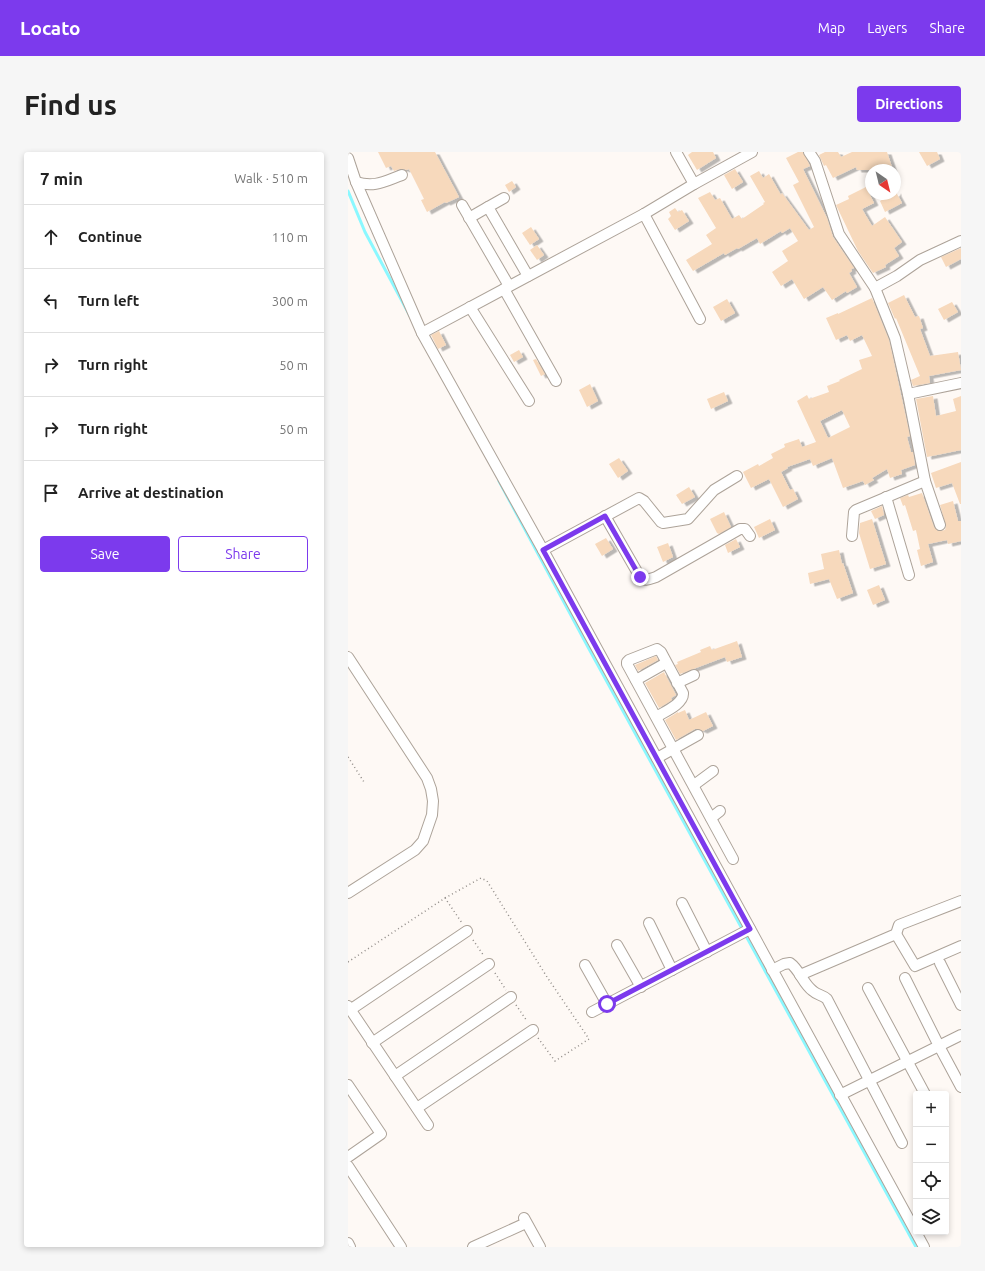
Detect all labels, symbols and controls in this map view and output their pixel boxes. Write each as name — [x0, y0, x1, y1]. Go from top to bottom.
text: Locato — [20, 17, 81, 39]
text: Map — [818, 20, 845, 36]
text: Layers — [867, 20, 907, 36]
text: Share — [929, 20, 965, 36]
button: Directions — [857, 86, 961, 122]
text: Find us — [24, 89, 117, 120]
north arrow — [865, 164, 901, 200]
text: 7 min — [40, 169, 83, 188]
text: Walk · 510 m — [234, 171, 308, 185]
icon: ahead — [40, 226, 62, 248]
text: Continue — [78, 228, 142, 245]
text: 110 m — [272, 230, 308, 244]
icon: left — [40, 290, 62, 312]
text: Turn left — [78, 292, 139, 309]
text: 300 m — [272, 294, 308, 308]
icon: right — [40, 354, 62, 376]
text: Turn right — [78, 356, 148, 373]
text: 50 m — [279, 358, 308, 372]
icon: right — [40, 418, 62, 440]
text: Turn right — [78, 420, 148, 437]
text: 50 m — [279, 422, 308, 436]
icon: arrive — [40, 482, 62, 504]
text: Arrive at destination — [78, 484, 224, 501]
button: Save — [40, 536, 170, 572]
button: Share — [178, 536, 308, 572]
route end — [631, 568, 649, 586]
route start — [598, 995, 616, 1013]
map controls — [913, 1091, 949, 1235]
button: + — [913, 1091, 949, 1127]
button: − — [913, 1127, 949, 1163]
button: locate — [913, 1163, 949, 1199]
button: layers — [913, 1199, 949, 1235]

